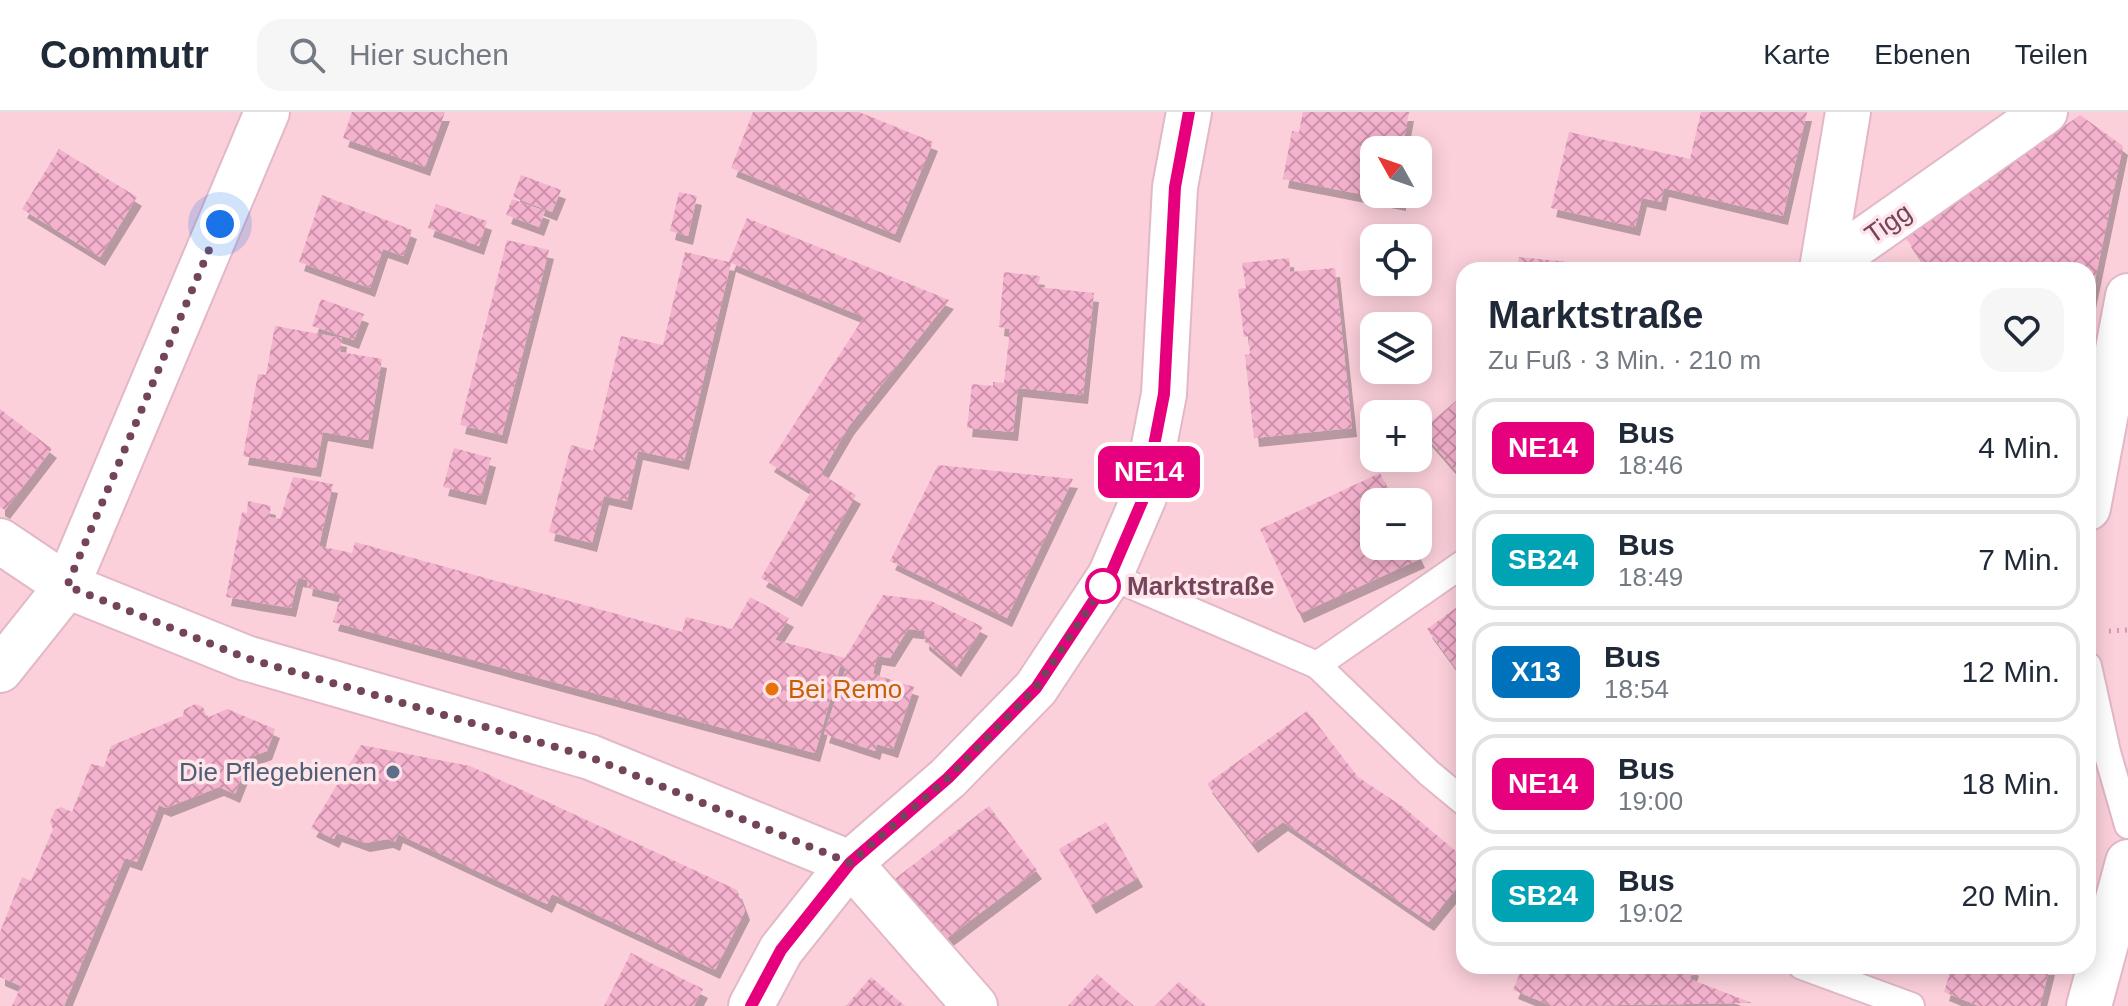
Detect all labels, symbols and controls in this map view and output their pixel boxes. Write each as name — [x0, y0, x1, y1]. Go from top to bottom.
search box — [257, 19, 817, 91]
icon: search — [285, 33, 329, 77]
text: Commutr — [40, 34, 209, 76]
text: Hier suchen — [349, 38, 509, 71]
text: Karte — [1763, 39, 1830, 70]
text: Ebenen — [1874, 39, 1971, 70]
text: Teilen — [2015, 39, 2088, 70]
north arrow — [1360, 136, 1432, 208]
map controls — [1360, 136, 1432, 560]
street label: Tigg — [1859, 196, 1917, 250]
your location — [200, 204, 240, 244]
button: locate — [1360, 224, 1432, 296]
button: heart — [1980, 288, 2064, 372]
text: Marktstraße — [1488, 294, 1703, 336]
button: layers — [1360, 312, 1432, 384]
text: Zu Fuß · 3 Min. · 210 m — [1488, 345, 1761, 375]
button: + — [1360, 400, 1432, 472]
text: Bus — [1618, 416, 1675, 449]
text: 4 Min. — [1978, 431, 2060, 464]
text: NE14 — [1508, 432, 1578, 463]
line badge: NE14 — [1093, 446, 1205, 498]
text: 18:46 — [1618, 450, 1683, 480]
text: NE14 — [1114, 456, 1184, 487]
button: − — [1360, 488, 1432, 560]
text: Bus — [1618, 528, 1675, 561]
text: 7 Min. — [1978, 543, 2060, 576]
text: SB24 — [1508, 544, 1578, 575]
text: 18:49 — [1618, 562, 1683, 592]
marker: Marktstraße — [1086, 569, 1120, 603]
place label: Marktstraße — [1127, 571, 1274, 601]
text: Bus — [1604, 640, 1661, 673]
text: 12 Min. — [1962, 655, 2060, 688]
text: X13 — [1511, 656, 1561, 687]
place label: Bei Remo — [788, 674, 902, 704]
text: 18:54 — [1604, 674, 1669, 704]
marker: Bei Remo — [763, 680, 781, 698]
text: Bus — [1618, 752, 1675, 785]
place label: Die Pflegebienen — [179, 757, 377, 787]
marker: Die Pflegebienen — [384, 763, 402, 781]
text: 18 Min. — [1962, 767, 2060, 800]
text: NE14 — [1508, 768, 1578, 799]
text: 19:00 — [1618, 786, 1683, 816]
text: Bus — [1618, 864, 1675, 897]
text: 20 Min. — [1962, 879, 2060, 912]
text: SB24 — [1508, 880, 1578, 911]
text: 19:02 — [1618, 898, 1683, 928]

